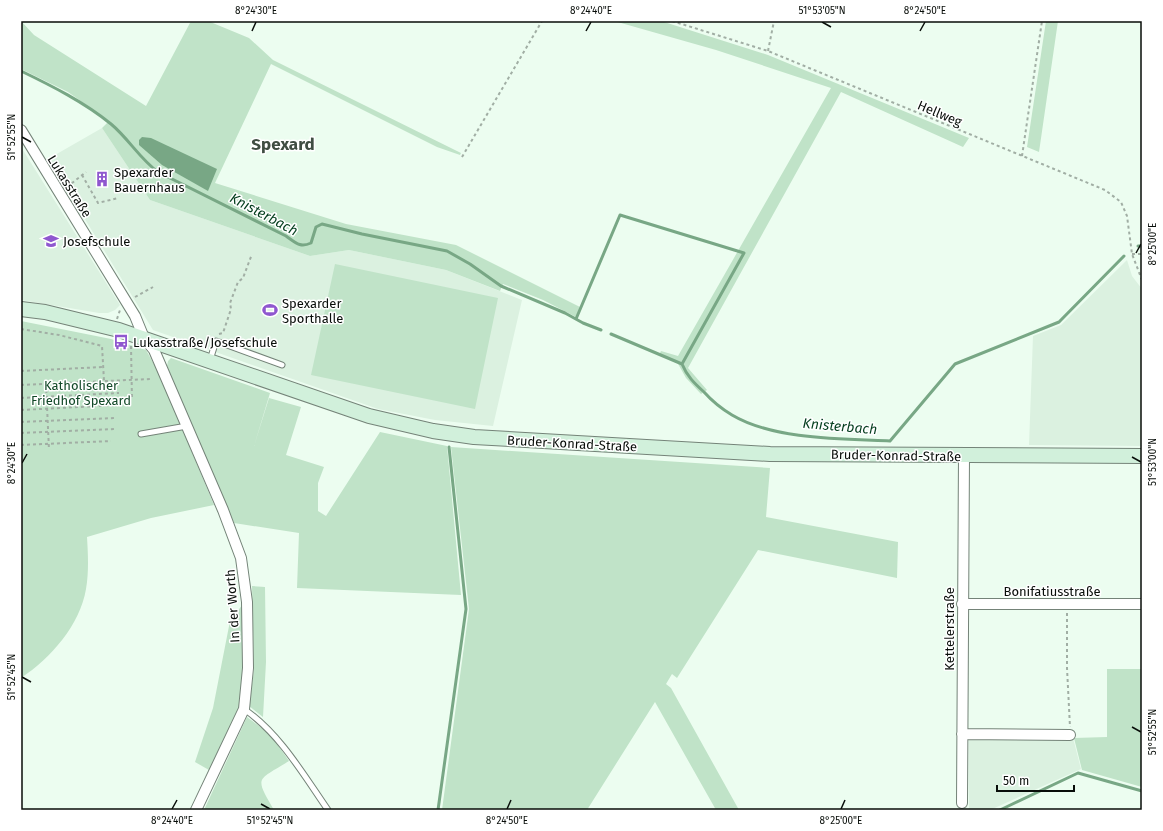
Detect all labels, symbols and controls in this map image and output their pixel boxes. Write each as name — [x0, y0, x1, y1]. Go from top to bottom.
text: 8°24'30"E — [235, 5, 277, 17]
text: 8°24'40"E — [570, 5, 612, 17]
text: 51°53'05"N — [798, 5, 846, 17]
text: 8°24'50"E — [904, 5, 946, 17]
street label: Hellweg — [915, 97, 964, 130]
text: 51°52'55"N — [6, 114, 18, 160]
district label: Spexard — [251, 134, 315, 155]
street label: Lukasstraße — [45, 152, 95, 220]
place label: Spexarder Bauernhaus — [114, 165, 185, 195]
building icon: Spexarder Bauernhaus — [93, 170, 111, 188]
water label: Knisterbach — [227, 189, 301, 239]
text: 8°25'00"E — [1147, 223, 1159, 265]
school or university icon: Josefschule — [42, 232, 60, 250]
place label: Josefschule — [63, 234, 130, 249]
place label: Spexarder Sporthalle — [282, 296, 343, 326]
sports icon: Spexarder Sporthalle — [261, 301, 279, 319]
bus stop icon: Lukasstraße/Josefschule — [112, 333, 130, 351]
place label: Lukasstraße/Josefschule — [133, 335, 277, 350]
park label: Katholischer Friedhof Spexard — [31, 378, 131, 408]
water label: Knisterbach — [802, 415, 878, 438]
street label: Bruder-Konrad-Straße — [507, 433, 637, 454]
text: 51°53'00"N — [1147, 438, 1159, 486]
text: 8°24'30"E — [6, 442, 18, 484]
street label: Bruder-Konrad-Straße — [831, 447, 961, 464]
street label: In der Worth — [222, 569, 243, 643]
street label: Bonifatiusstraße — [1004, 584, 1100, 599]
street label: Kettelerstraße — [942, 587, 957, 671]
text: 51°52'45"N — [6, 654, 18, 700]
text: 51°52'55"N — [1147, 709, 1159, 755]
scale bar — [997, 767, 1074, 793]
text: 50 m — [1003, 774, 1029, 788]
text: 8°24'40"E — [151, 815, 193, 827]
text: 51°52'45"N — [247, 815, 293, 827]
text: 8°24'50"E — [486, 815, 528, 827]
text: 8°25'00"E — [820, 815, 862, 827]

